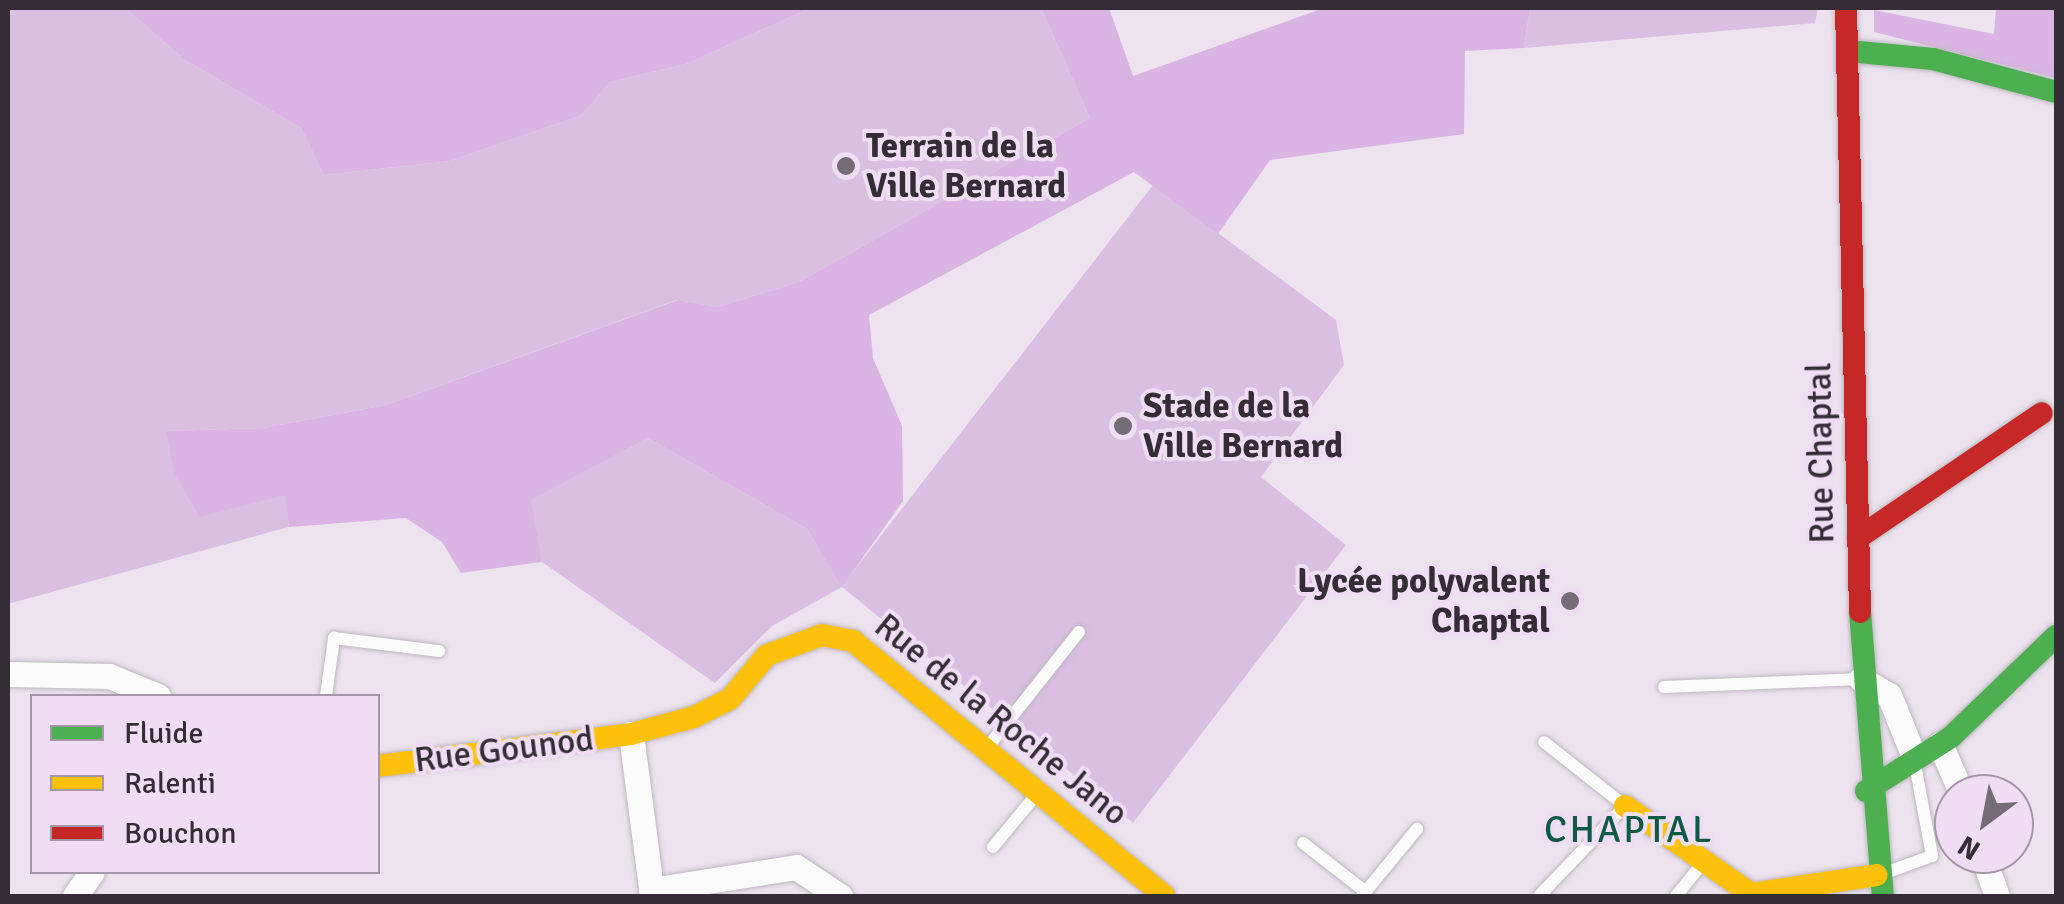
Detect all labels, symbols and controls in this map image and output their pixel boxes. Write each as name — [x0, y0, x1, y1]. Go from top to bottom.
place label: Terrain de la Ville Bernard — [866, 125, 1066, 207]
marker: Terrain de la Ville Bernard — [835, 155, 857, 177]
street label: Rue Chaptal — [1798, 362, 1844, 544]
place label: Stade de la Ville Bernard — [1143, 385, 1343, 467]
marker: Stade de la Ville Bernard — [1112, 415, 1134, 437]
place label: Lycée polyvalent Chaptal — [1297, 560, 1550, 642]
marker: Lycée polyvalent Chaptal — [1559, 590, 1581, 612]
street label: Rue de la Roche Jano — [866, 605, 1136, 835]
legend — [30, 694, 380, 874]
text: Fluide — [124, 715, 203, 752]
street label: Rue Gounod — [412, 718, 596, 782]
text: Ralenti — [124, 765, 216, 802]
north arrow — [1934, 774, 2034, 874]
district label: CHAPTAL — [1544, 807, 1714, 853]
text: Bouchon — [124, 815, 237, 852]
text: N — [1952, 828, 1986, 867]

